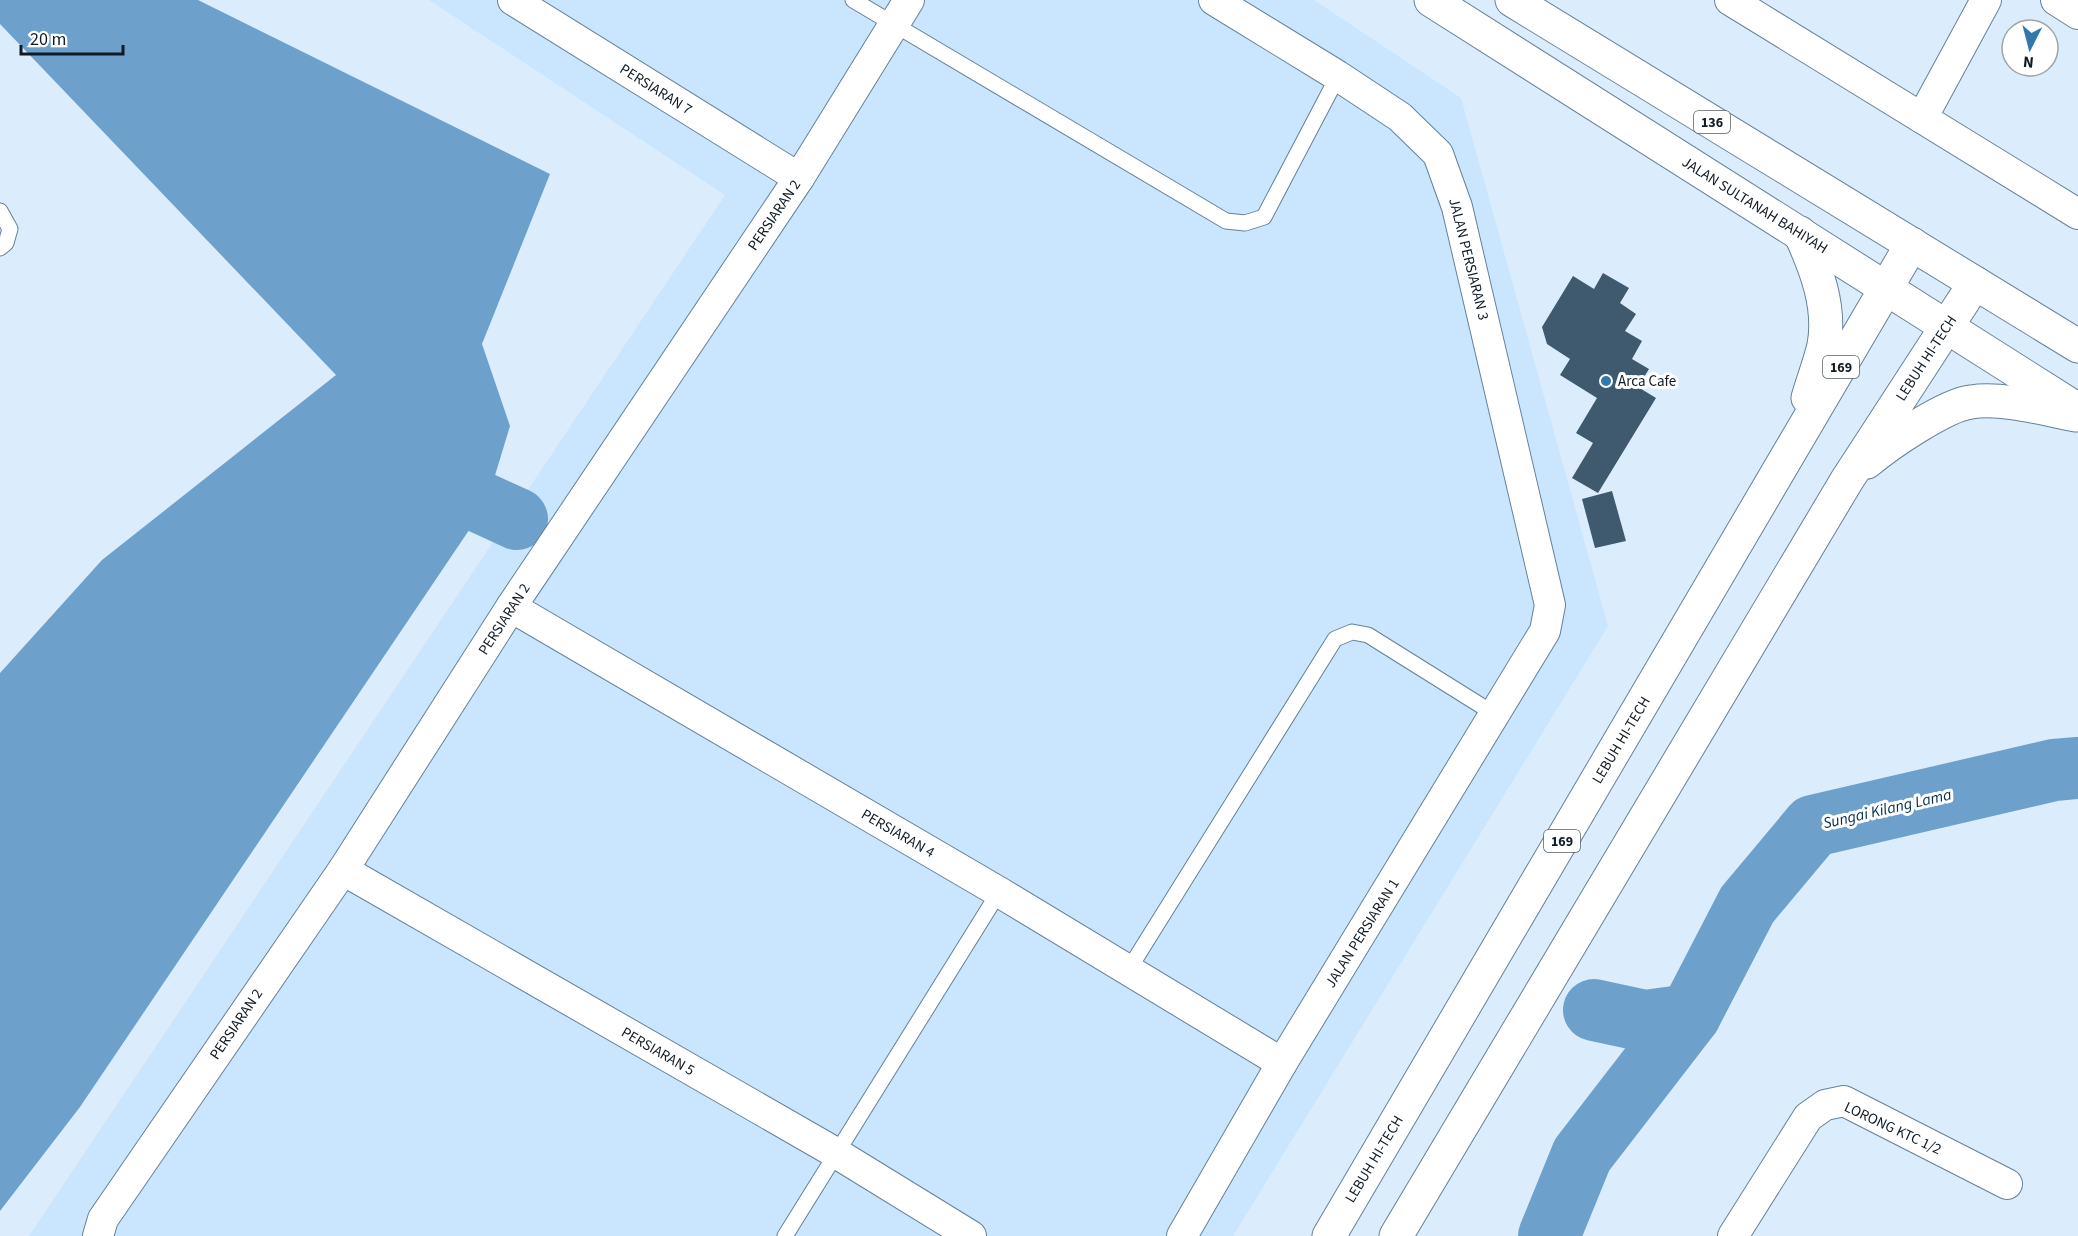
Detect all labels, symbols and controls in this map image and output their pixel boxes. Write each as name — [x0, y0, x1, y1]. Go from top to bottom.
scale bar — [21, 18, 123, 56]
north arrow — [2000, 18, 2060, 78]
text: 20 m — [30, 27, 66, 52]
text: N — [2022, 50, 2035, 73]
street label: PERSIARAN 7 — [616, 59, 696, 120]
road number: 136 — [1694, 111, 1730, 133]
street label: JALAN SULTANAH BAHIYAH — [1678, 152, 1832, 259]
street label: PERSIARAN 2 — [743, 176, 806, 255]
street label: JALAN PERSIARAN 3 — [1443, 196, 1494, 322]
street label: LEBUH HI-TECH — [1891, 311, 1962, 405]
road number: 169 — [1823, 356, 1859, 378]
place label: Arca Cafe — [1618, 371, 1676, 392]
marker: Arca Cafe — [1599, 374, 1613, 388]
street label: PERSIARAN 2 — [473, 579, 535, 659]
street label: LEBUH HI-TECH — [1587, 693, 1656, 788]
water label: Sungai Kilang Lama — [1821, 783, 1954, 834]
street label: PERSIARAN 4 — [857, 804, 939, 863]
road number: 169 — [1544, 830, 1580, 852]
street label: JALAN PERSIARAN 1 — [1320, 875, 1404, 992]
street label: PERSIARAN 2 — [205, 985, 268, 1064]
street label: PERSIARAN 5 — [617, 1022, 698, 1081]
street label: LORONG KTC 1/2 — [1841, 1097, 1945, 1160]
street label: LEBUH HI-TECH — [1340, 1112, 1409, 1207]

